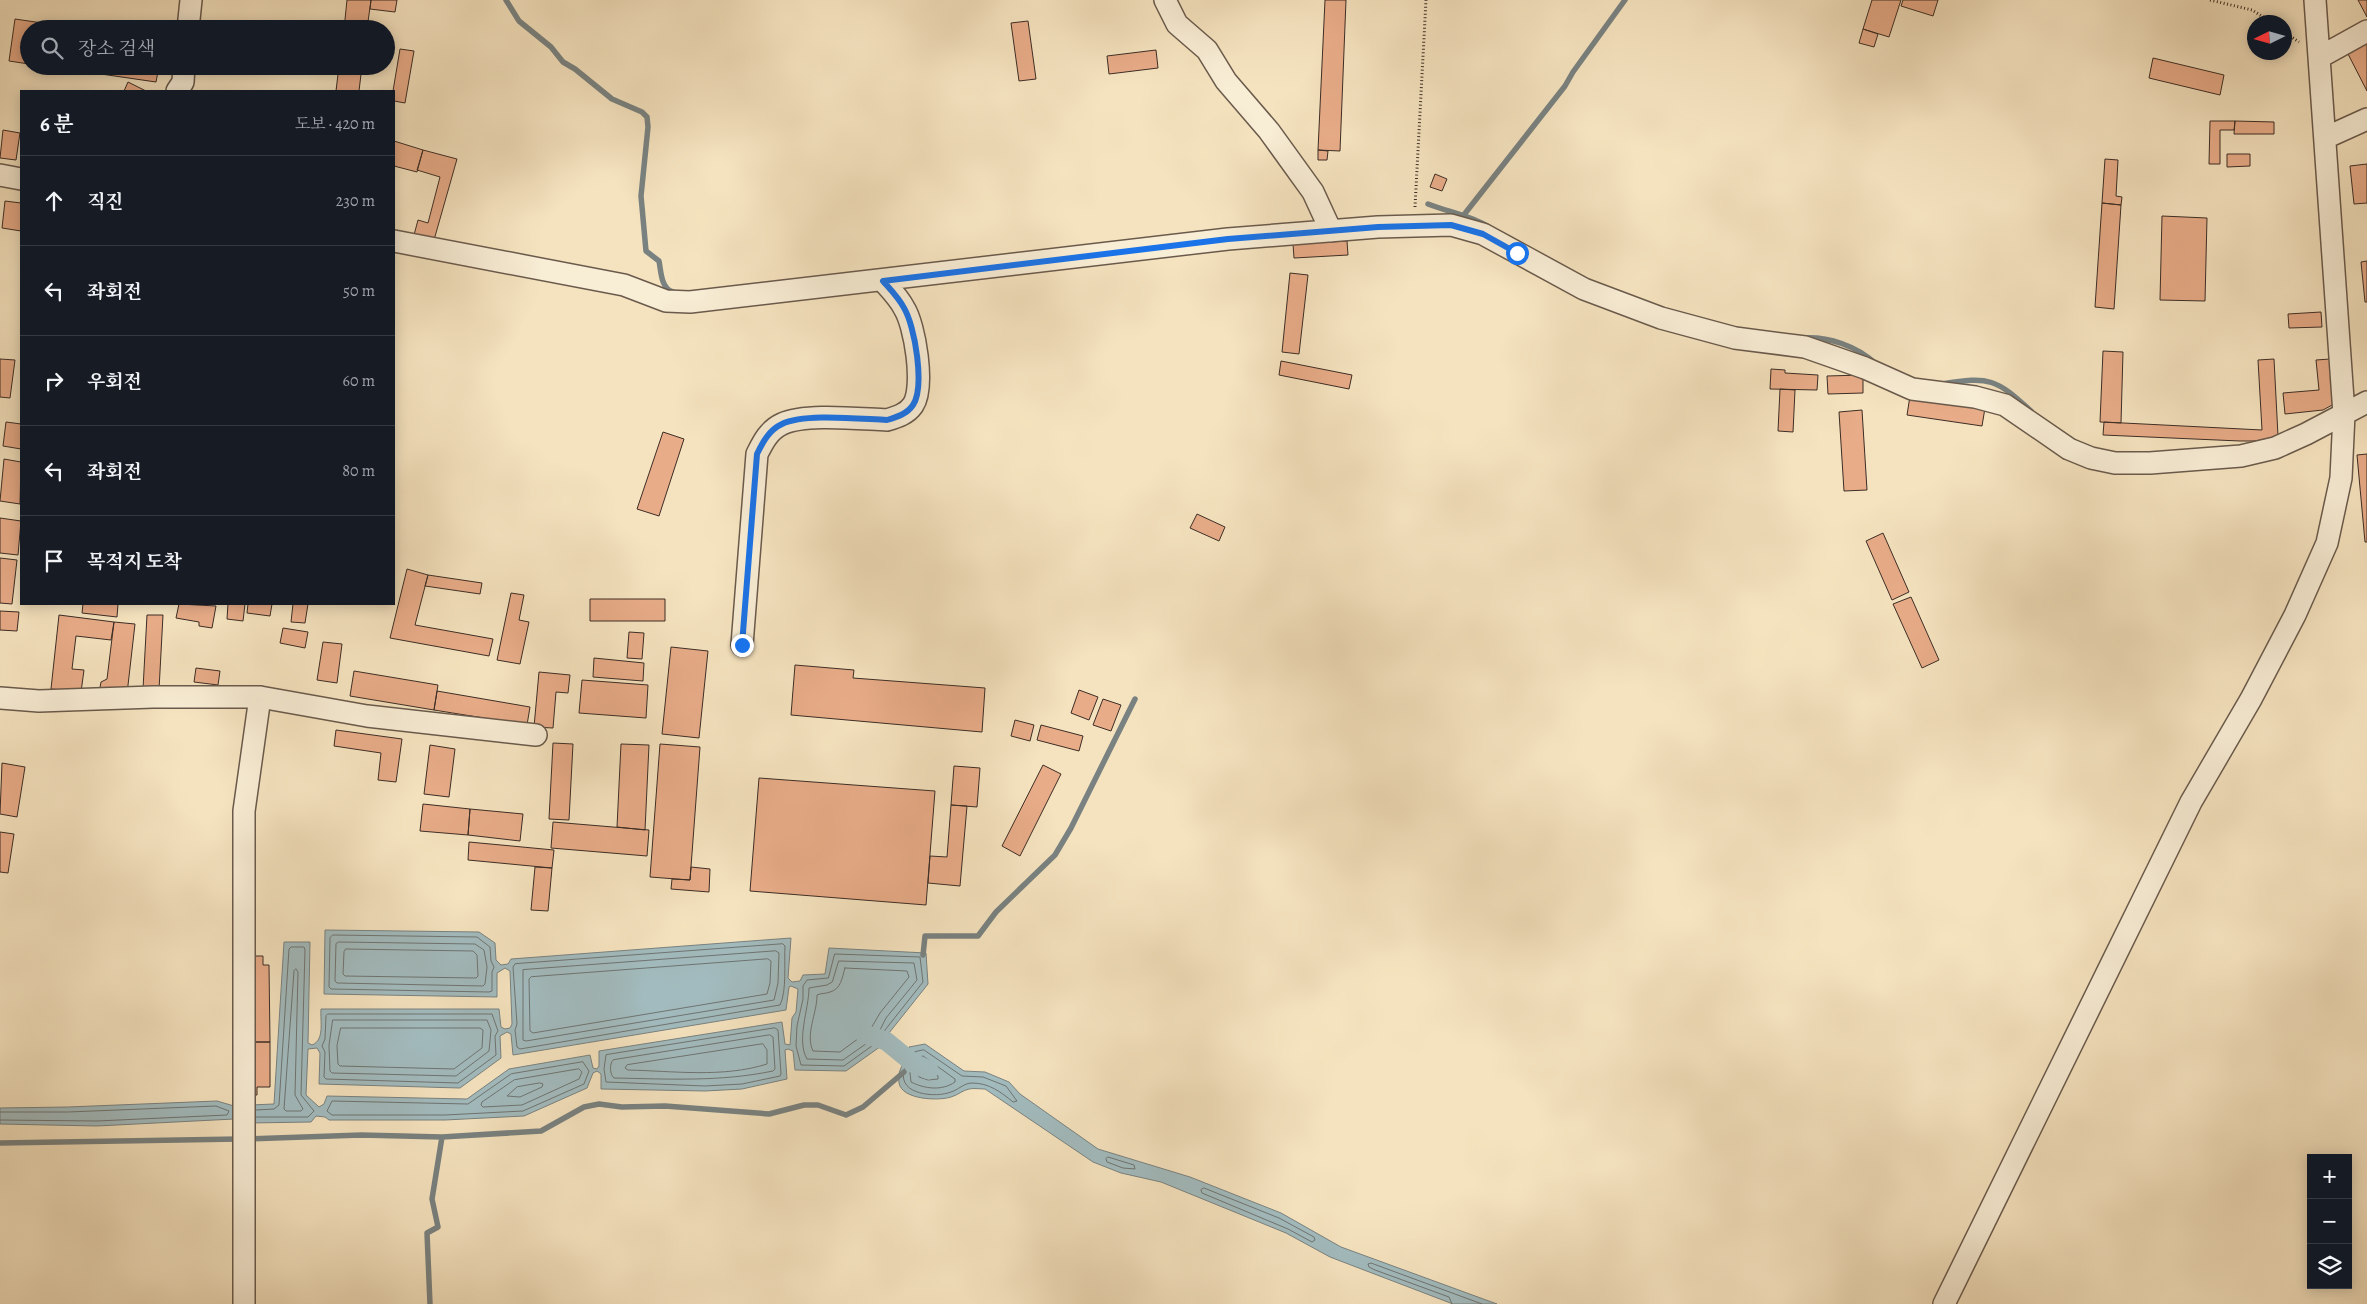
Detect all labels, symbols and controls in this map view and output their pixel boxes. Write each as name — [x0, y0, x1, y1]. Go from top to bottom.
north arrow — [2247, 15, 2292, 60]
search box — [20, 20, 395, 75]
icon: search — [38, 34, 66, 62]
text: 장소 검색 — [78, 36, 155, 62]
text: 6 분 — [40, 110, 74, 138]
text: 도보 · 420 m — [295, 113, 375, 135]
icon: ahead — [40, 187, 68, 215]
text: 직진 — [87, 189, 124, 215]
text: 230 m — [336, 190, 375, 212]
route start — [1506, 242, 1529, 265]
icon: left — [40, 277, 68, 305]
text: 좌회전 — [87, 279, 142, 305]
text: 50 m — [343, 280, 375, 302]
icon: right — [40, 367, 68, 395]
text: 우회전 — [87, 369, 142, 395]
text: 60 m — [343, 370, 375, 392]
icon: left — [40, 457, 68, 485]
text: 좌회전 — [87, 459, 142, 485]
text: 80 m — [342, 460, 375, 482]
icon: arrive — [40, 547, 68, 575]
text: 목적지 도착 — [87, 549, 182, 575]
route end — [731, 634, 754, 657]
map controls — [2307, 1154, 2352, 1289]
button: + — [2307, 1154, 2352, 1199]
button: − — [2307, 1199, 2352, 1244]
button: layers — [2307, 1244, 2352, 1289]

